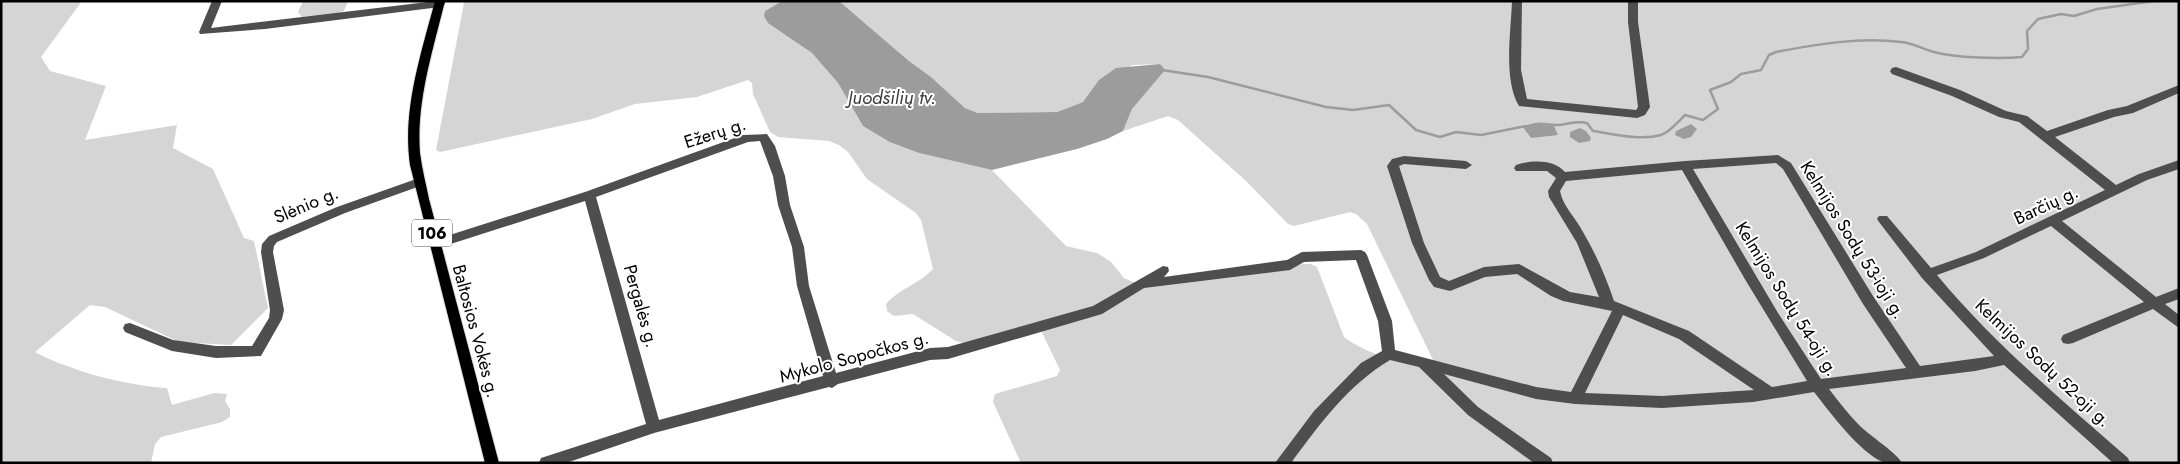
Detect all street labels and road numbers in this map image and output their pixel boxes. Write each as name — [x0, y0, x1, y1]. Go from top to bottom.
street label: Ežerų g. — [681, 111, 749, 155]
street label: Kelmijos Sodų 53-ioji g. — [1794, 156, 1912, 324]
street label: Barčių g. — [2010, 179, 2082, 231]
street label: Slėnio g. — [269, 180, 343, 230]
street label: Kelmijos Sodų 54-oji g. — [1729, 217, 1845, 381]
road number: 106 — [412, 220, 452, 247]
street label: Pergalės g. — [617, 261, 665, 351]
street label: Baltosios Vokės g. — [446, 262, 506, 400]
street label: Kelmijos Sodų 52-oji g. — [1969, 293, 2117, 433]
street label: Mykolo Sopočkos g. — [776, 325, 932, 389]

